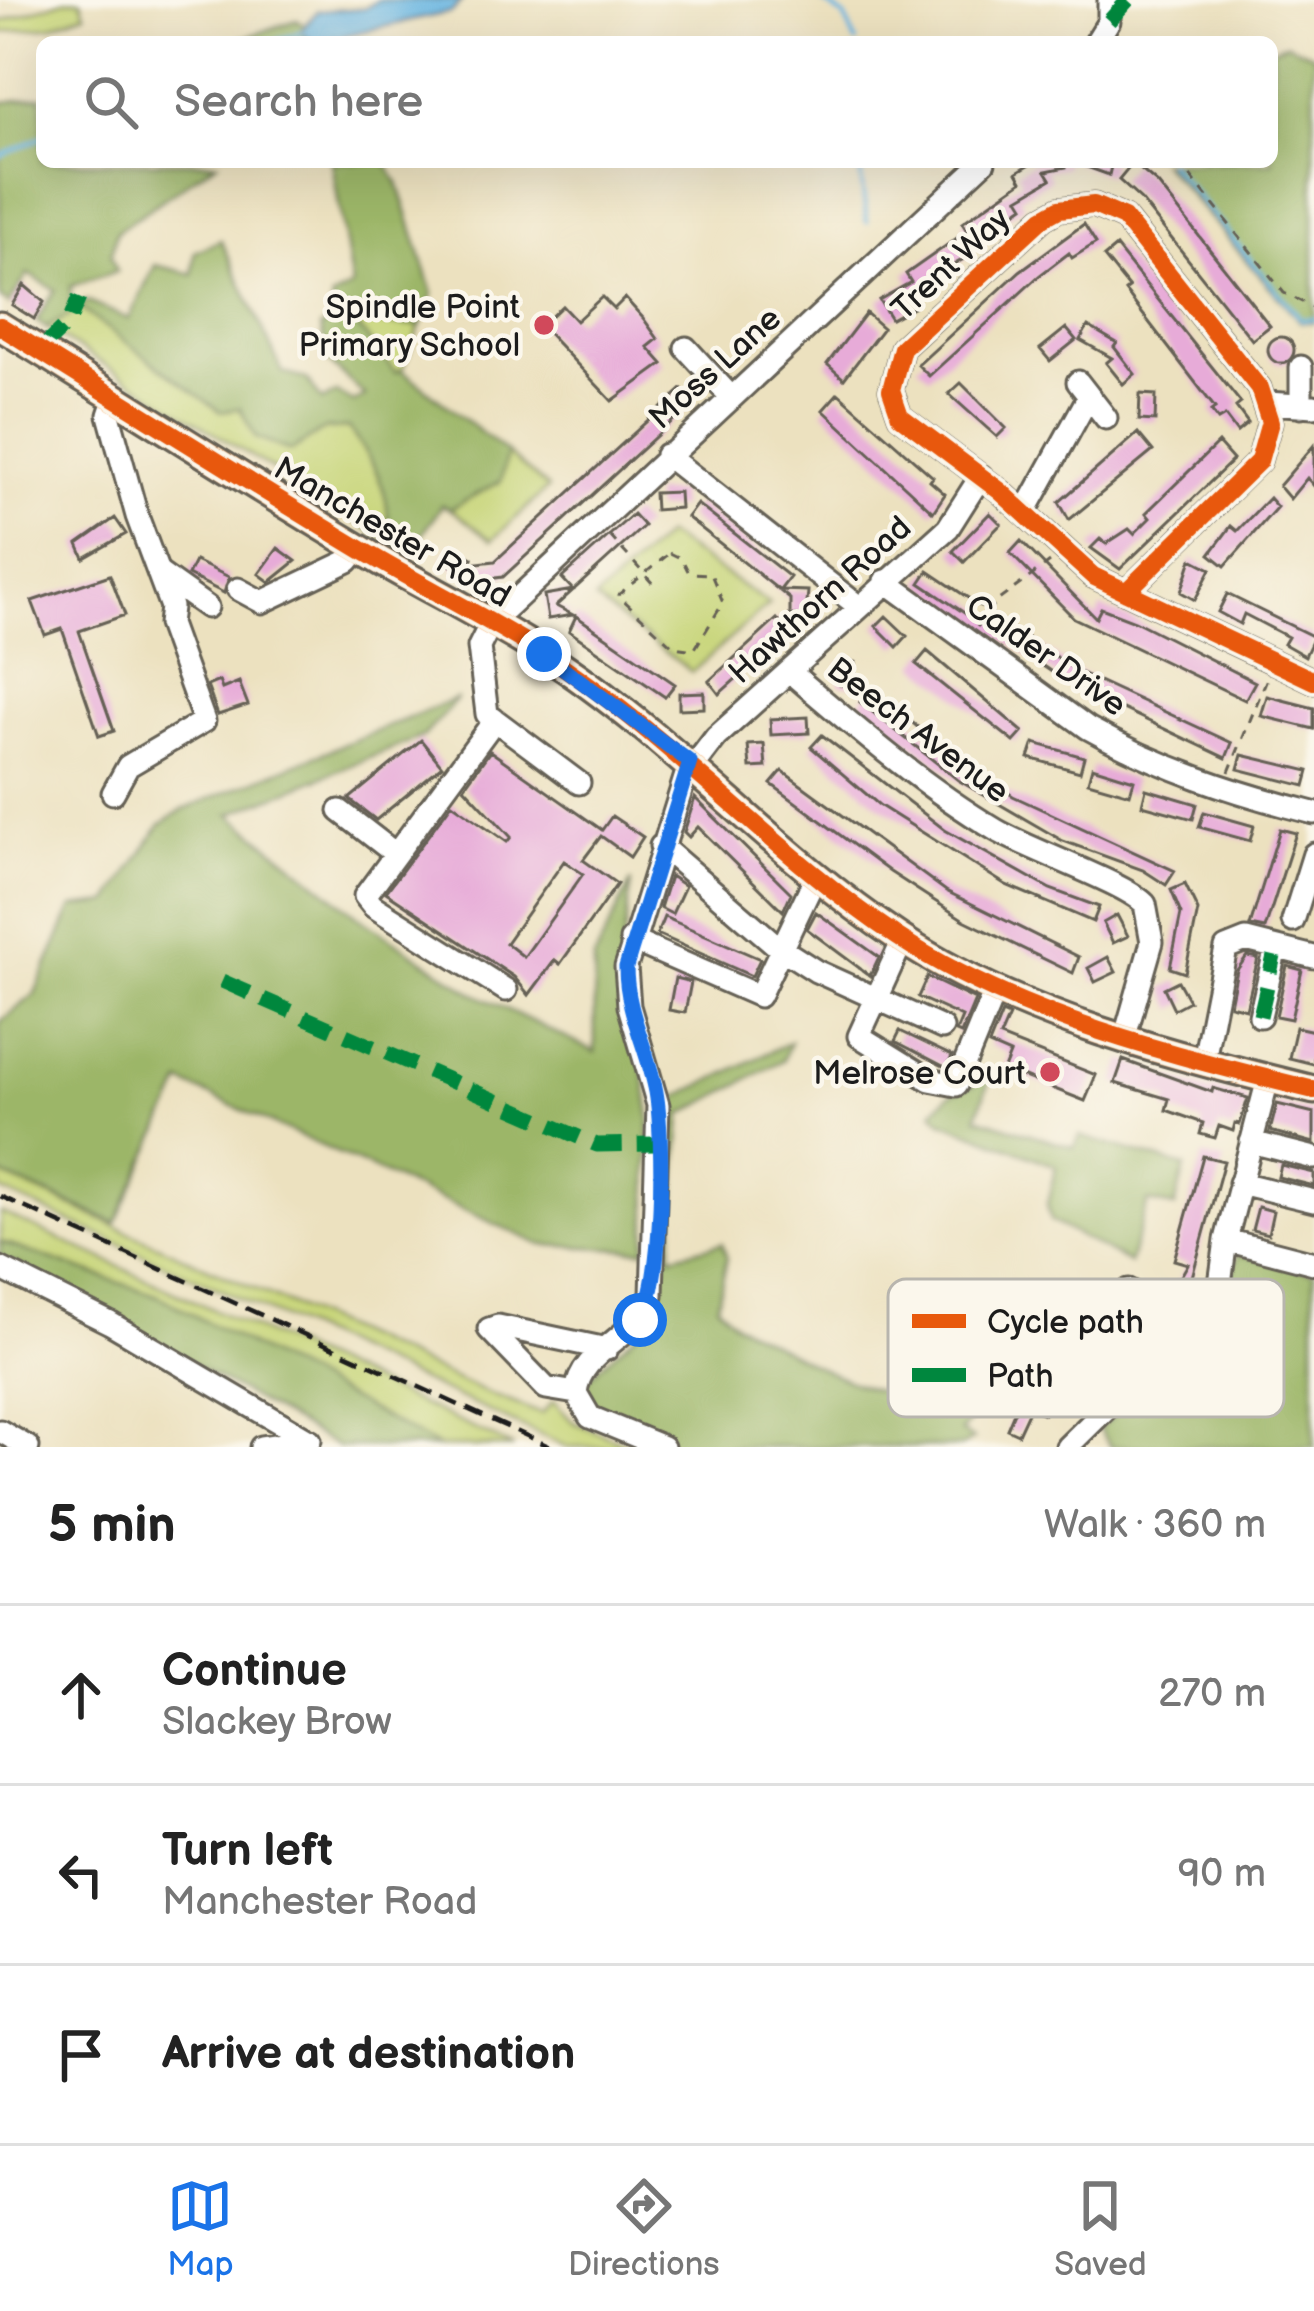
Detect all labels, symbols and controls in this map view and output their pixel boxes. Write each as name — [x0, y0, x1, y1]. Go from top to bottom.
search box — [36, 36, 1278, 168]
icon: search — [78, 69, 144, 135]
text: Search here — [174, 75, 423, 130]
street label: Trent Way — [884, 200, 1019, 329]
place label: Spindle Point Primary School — [298, 288, 520, 366]
street label: Moss Lane — [641, 299, 790, 438]
marker: Spindle Point Primary School — [531, 312, 557, 338]
street label: Manchester Road — [266, 449, 518, 617]
street label: Hawthorn Road — [721, 508, 920, 693]
street label: Calder Drive — [958, 586, 1134, 725]
route end — [517, 627, 571, 681]
street label: Beech Avenue — [819, 649, 1017, 812]
place label: Melrose Court — [813, 1054, 1026, 1094]
marker: Melrose Court — [1037, 1059, 1063, 1085]
legend — [888, 1279, 1284, 1417]
route start — [613, 1293, 667, 1347]
text: Cycle path — [987, 1303, 1144, 1343]
text: Path — [987, 1357, 1054, 1397]
text: 5 min — [48, 1495, 176, 1556]
text: Walk · 360 m — [1044, 1502, 1266, 1549]
text: Continue — [162, 1644, 347, 1699]
icon: ahead — [48, 1662, 114, 1728]
text: 270 m — [1158, 1671, 1266, 1718]
text: Slackey Brow — [162, 1699, 392, 1746]
text: Turn left — [162, 1824, 333, 1879]
icon: left — [48, 1842, 114, 1908]
text: 90 m — [1178, 1851, 1266, 1898]
text: Manchester Road — [162, 1879, 477, 1926]
icon: arrive — [48, 2022, 114, 2088]
text: Arrive at destination — [162, 2027, 575, 2082]
tab: Map — [167, 2173, 234, 2285]
tab: Directions — [568, 2173, 720, 2285]
tab: Saved — [1054, 2173, 1147, 2285]

